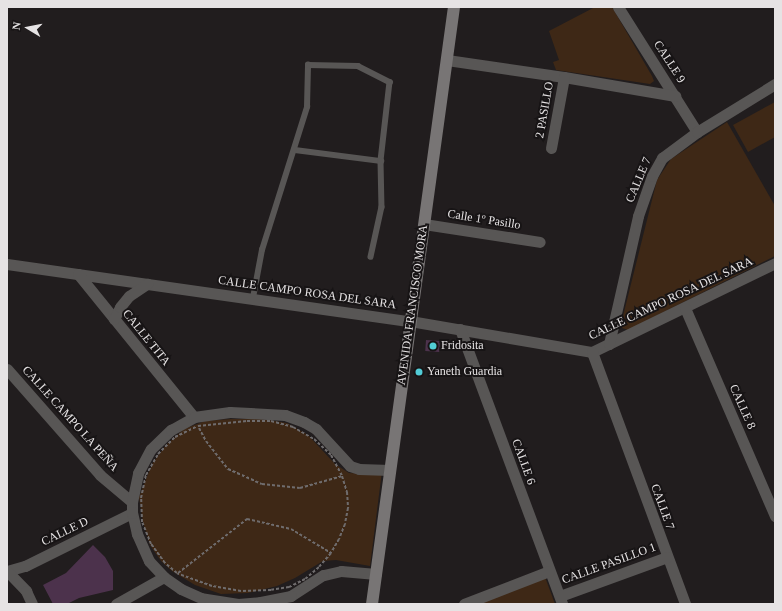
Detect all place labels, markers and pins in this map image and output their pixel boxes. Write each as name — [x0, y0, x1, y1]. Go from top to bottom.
place label: Fridosita — [441, 339, 484, 353]
marker: Fridosita — [428, 341, 438, 351]
place label: Yaneth Guardia — [427, 365, 502, 379]
marker: Yaneth Guardia — [414, 367, 424, 377]

